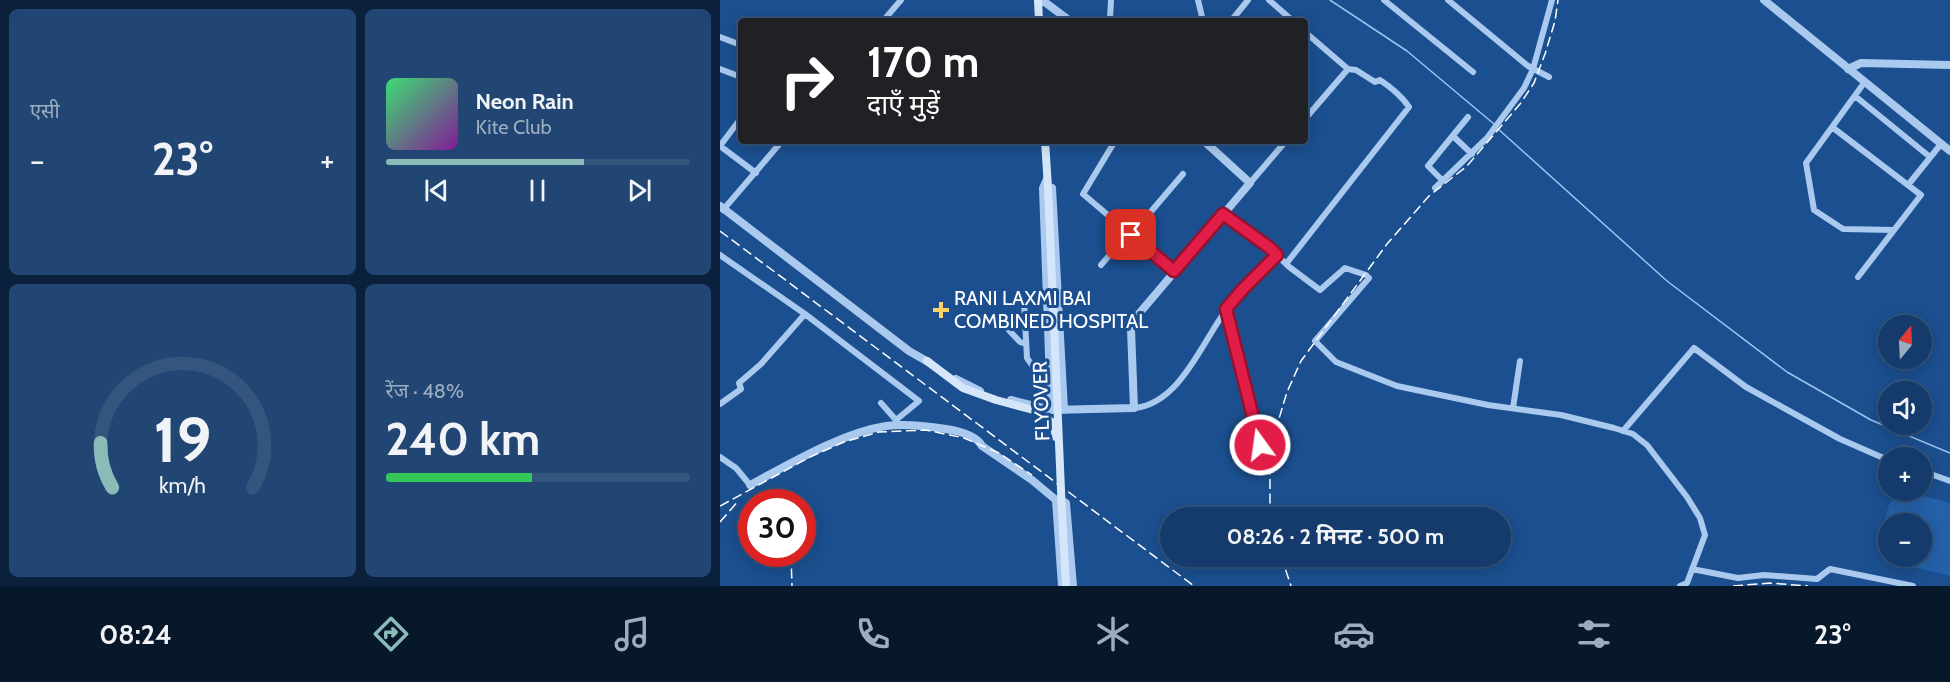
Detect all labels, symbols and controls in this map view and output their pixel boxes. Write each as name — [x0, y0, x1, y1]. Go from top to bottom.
text: 170 m — [867, 36, 979, 88]
icon: right — [768, 42, 846, 120]
text: Neon Rain — [476, 88, 574, 115]
text: दाएँ मुड़ें — [867, 88, 940, 121]
text: एसी — [30, 99, 60, 123]
text: Kite Club — [476, 115, 552, 139]
text: 23° — [152, 132, 213, 186]
text: − — [30, 140, 45, 180]
text: + — [320, 140, 334, 180]
icon: previous — [420, 174, 453, 207]
icon: pause — [521, 174, 554, 207]
icon: next — [623, 174, 656, 207]
pin — [1105, 209, 1156, 260]
icon: arrive — [1114, 218, 1147, 251]
place label: RANI LAXMI BAI COMBINED HOSPITAL — [954, 286, 1148, 333]
marker: RANI LAXMI BAI COMBINED HOSPITAL — [932, 301, 950, 319]
north arrow — [1878, 315, 1932, 369]
map controls — [1878, 315, 1932, 567]
street label: FLYOVER — [1028, 361, 1054, 441]
text: रेंज · 48% — [386, 379, 464, 403]
button: sound — [1878, 381, 1932, 435]
text: 19 — [153, 402, 211, 478]
text: 240 km — [386, 412, 540, 466]
position arrow — [1228, 413, 1292, 477]
button: + — [1878, 447, 1932, 501]
text: km/h — [159, 472, 206, 498]
speed limit sign: 30 — [738, 489, 816, 567]
button: − — [1878, 513, 1932, 567]
text: 08:26 · 2 मिनट · 500 m — [1227, 523, 1444, 550]
icon: directions — [370, 613, 412, 655]
icon: music — [611, 613, 653, 655]
icon: phone — [852, 613, 894, 655]
icon: climate — [1092, 613, 1134, 655]
icon: car — [1333, 613, 1375, 655]
icon: filters — [1573, 613, 1615, 655]
text: 08:24 — [99, 618, 172, 651]
text: 23° — [1814, 618, 1851, 651]

